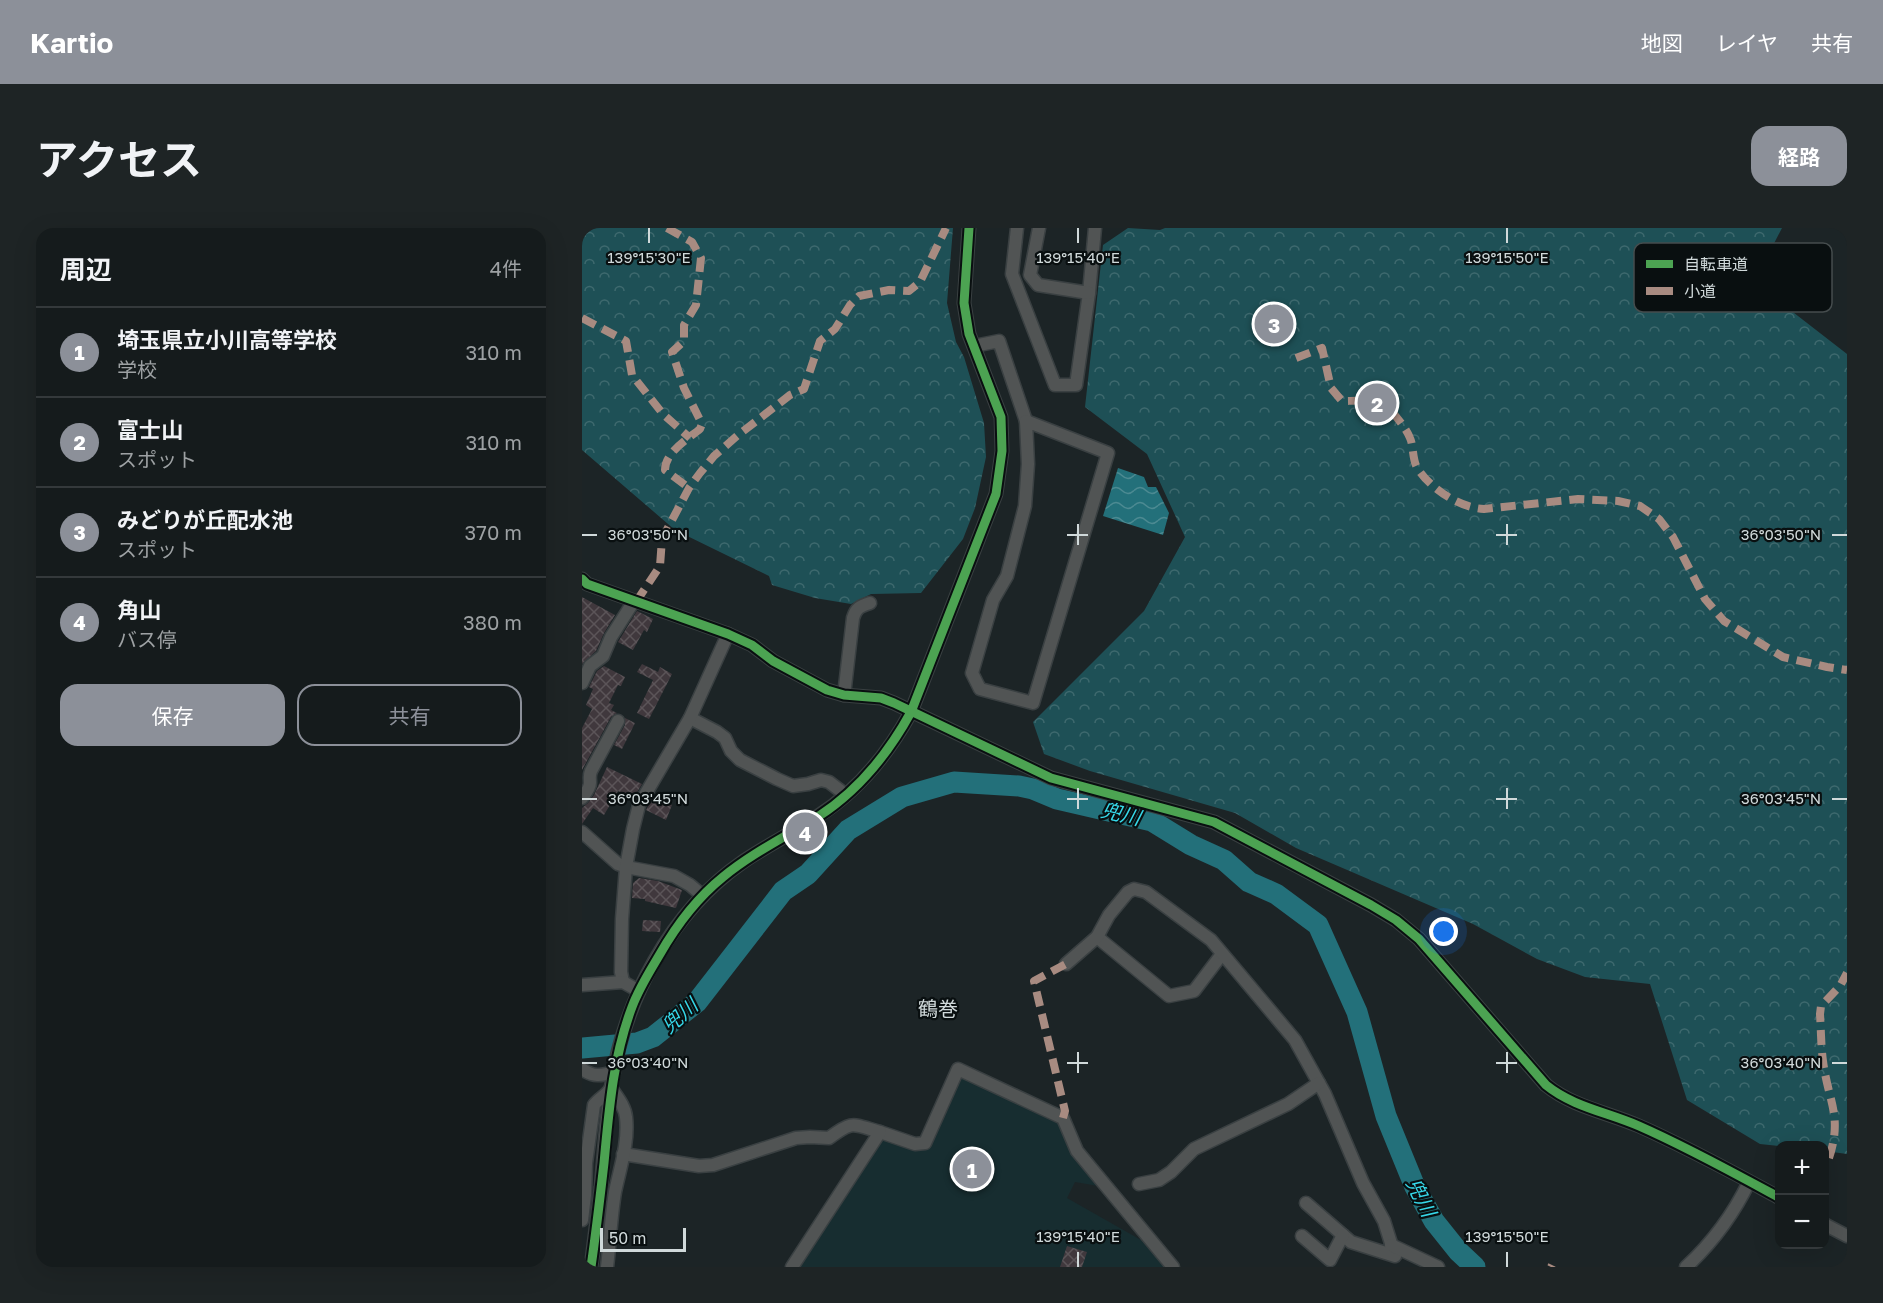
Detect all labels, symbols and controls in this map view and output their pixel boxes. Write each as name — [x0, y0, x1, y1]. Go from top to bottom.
text: Kartio — [30, 26, 113, 59]
text: 地図 — [1641, 30, 1683, 56]
text: レイヤ — [1716, 30, 1778, 56]
text: 共有 — [1811, 30, 1853, 56]
button: 経路 — [1751, 126, 1847, 186]
text: アクセス — [36, 134, 202, 184]
legend — [1634, 243, 1832, 312]
text: 139°15'30"E — [607, 248, 691, 266]
text: 139°15'40"E — [1036, 248, 1120, 266]
text: 139°15'50"E — [1465, 248, 1549, 266]
text: 周辺 — [60, 254, 112, 285]
text: 自転車道 — [1684, 254, 1748, 274]
text: 4件 — [490, 256, 522, 280]
text: 小道 — [1684, 281, 1716, 301]
pin: 3 — [1254, 302, 1294, 346]
text: 埼玉県立小川高等学校 — [117, 326, 337, 353]
text: 1 — [74, 340, 85, 364]
text: 310 m — [466, 340, 522, 364]
text: 学校 — [117, 357, 157, 381]
pin: 2 — [1358, 380, 1396, 426]
text: 富士山 — [117, 416, 183, 443]
text: 2 — [73, 430, 86, 454]
text: 310 m — [466, 430, 522, 454]
text: スポット — [117, 447, 197, 471]
text: みどりが丘配水池 — [117, 506, 293, 533]
text: 3 — [73, 520, 86, 544]
text: 370 m — [465, 520, 522, 544]
text: 36°03'50"N — [608, 525, 688, 543]
text: 36°03'50"N — [1741, 525, 1821, 543]
text: スポット — [117, 537, 197, 561]
text: 角山 — [117, 596, 161, 623]
text: 4 — [73, 610, 86, 634]
text: 380 m — [463, 610, 522, 634]
text: バス停 — [117, 627, 177, 651]
button: 保存 — [60, 684, 285, 746]
button: 共有 — [297, 684, 522, 746]
text: 36°03'45"N — [608, 789, 688, 807]
text: 36°03'45"N — [1741, 789, 1821, 807]
water label: 兜川 — [1099, 797, 1145, 830]
pin: 4 — [786, 810, 824, 854]
your location — [1429, 917, 1458, 946]
water label: 兜川 — [656, 992, 703, 1037]
district label: 鶴巻 — [918, 996, 958, 1020]
text: 36°03'40"N — [608, 1053, 688, 1071]
text: 36°03'40"N — [1741, 1053, 1821, 1071]
map controls — [1775, 1141, 1829, 1249]
button: + — [1775, 1141, 1829, 1195]
pin: 1 — [952, 1146, 992, 1192]
water label: 兜川 — [1402, 1174, 1443, 1222]
button: − — [1775, 1195, 1829, 1249]
scale bar — [600, 1225, 686, 1252]
text: 139°15'40"E — [1036, 1227, 1120, 1245]
text: 139°15'50"E — [1465, 1227, 1549, 1245]
text: 50 m — [609, 1228, 646, 1248]

